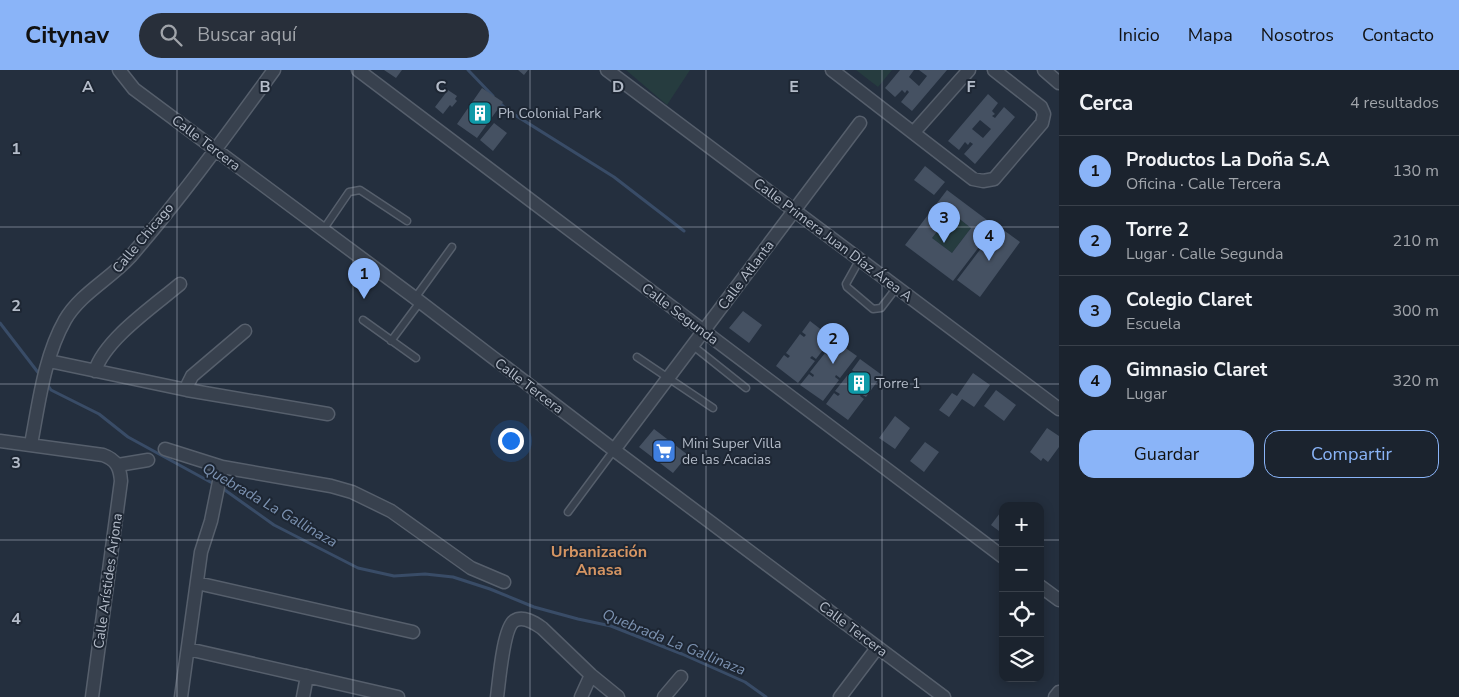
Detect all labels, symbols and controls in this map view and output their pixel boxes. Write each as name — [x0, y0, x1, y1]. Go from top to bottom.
search box — [139, 13, 489, 58]
text: Citynav — [25, 19, 109, 51]
icon: search — [157, 21, 185, 49]
text: Buscar aquí — [197, 22, 297, 48]
text: Inicio — [1118, 23, 1160, 47]
text: Mapa — [1188, 23, 1233, 47]
text: Nosotros — [1261, 23, 1334, 47]
text: Contacto — [1362, 23, 1434, 47]
text: A — [82, 76, 94, 98]
text: B — [259, 76, 271, 98]
text: C — [436, 76, 447, 98]
text: D — [612, 76, 624, 98]
text: E — [789, 76, 799, 98]
text: F — [967, 76, 976, 98]
text: Cerca — [1079, 89, 1133, 117]
text: 4 resultados — [1350, 92, 1439, 114]
building icon: Ph Colonial Park — [467, 100, 493, 126]
place label: Ph Colonial Park — [498, 104, 602, 123]
street label: Calle Tercera — [168, 111, 244, 175]
text: 1 — [11, 138, 21, 160]
text: Productos La Doña S.A — [1126, 147, 1330, 173]
text: 1 — [1090, 160, 1100, 182]
text: 130 m — [1392, 160, 1439, 182]
text: Oficina · Calle Tercera — [1126, 173, 1281, 195]
street label: Calle Primera Juan Díaz Área A — [750, 174, 916, 306]
street label: Calle Chicago — [108, 199, 178, 277]
pin: 3 — [928, 202, 960, 243]
text: Torre 2 — [1126, 217, 1189, 243]
pin: 4 — [973, 220, 1005, 261]
text: 2 — [1090, 230, 1100, 252]
text: 210 m — [1392, 230, 1439, 252]
street label: Calle Atlanta — [714, 236, 778, 314]
text: Lugar · Calle Segunda — [1126, 243, 1284, 265]
pin: 1 — [348, 258, 380, 299]
street label: Calle Segunda — [638, 279, 722, 349]
text: Colegio Claret — [1126, 287, 1252, 313]
text: 2 — [11, 295, 21, 317]
text: 3 — [1090, 300, 1100, 322]
text: 300 m — [1392, 300, 1439, 322]
text: Escuela — [1126, 313, 1181, 335]
pin: 2 — [817, 323, 849, 364]
street label: Calle Tercera — [491, 354, 567, 418]
text: Gimnasio Claret — [1126, 357, 1267, 383]
building icon: Torre 1 — [846, 370, 872, 396]
text: 4 — [1090, 370, 1100, 392]
text: 320 m — [1392, 370, 1439, 392]
place label: Torre 1 — [876, 374, 921, 393]
text: Lugar — [1126, 383, 1167, 405]
your location — [498, 428, 524, 454]
button: Guardar — [1079, 430, 1254, 478]
button: Compartir — [1264, 430, 1439, 478]
place label: Mini Super Villa de las Acacias — [682, 434, 781, 469]
supermarket icon: Mini Super Villa de las Acacias — [651, 438, 677, 464]
text: 3 — [11, 452, 21, 474]
water label: Quebrada La Gallinaza — [199, 458, 341, 552]
map controls — [999, 502, 1044, 682]
button: + — [999, 502, 1044, 547]
street label: Calle Arístides Arjona — [89, 512, 127, 650]
district label: Urbanización Anasa — [551, 541, 647, 581]
button: − — [999, 547, 1044, 592]
button: locate — [999, 592, 1044, 637]
street label: Calle Tercera — [815, 597, 891, 661]
water label: Quebrada La Gallinaza — [599, 604, 749, 680]
text: 4 — [11, 608, 21, 630]
button: layers — [999, 637, 1044, 682]

